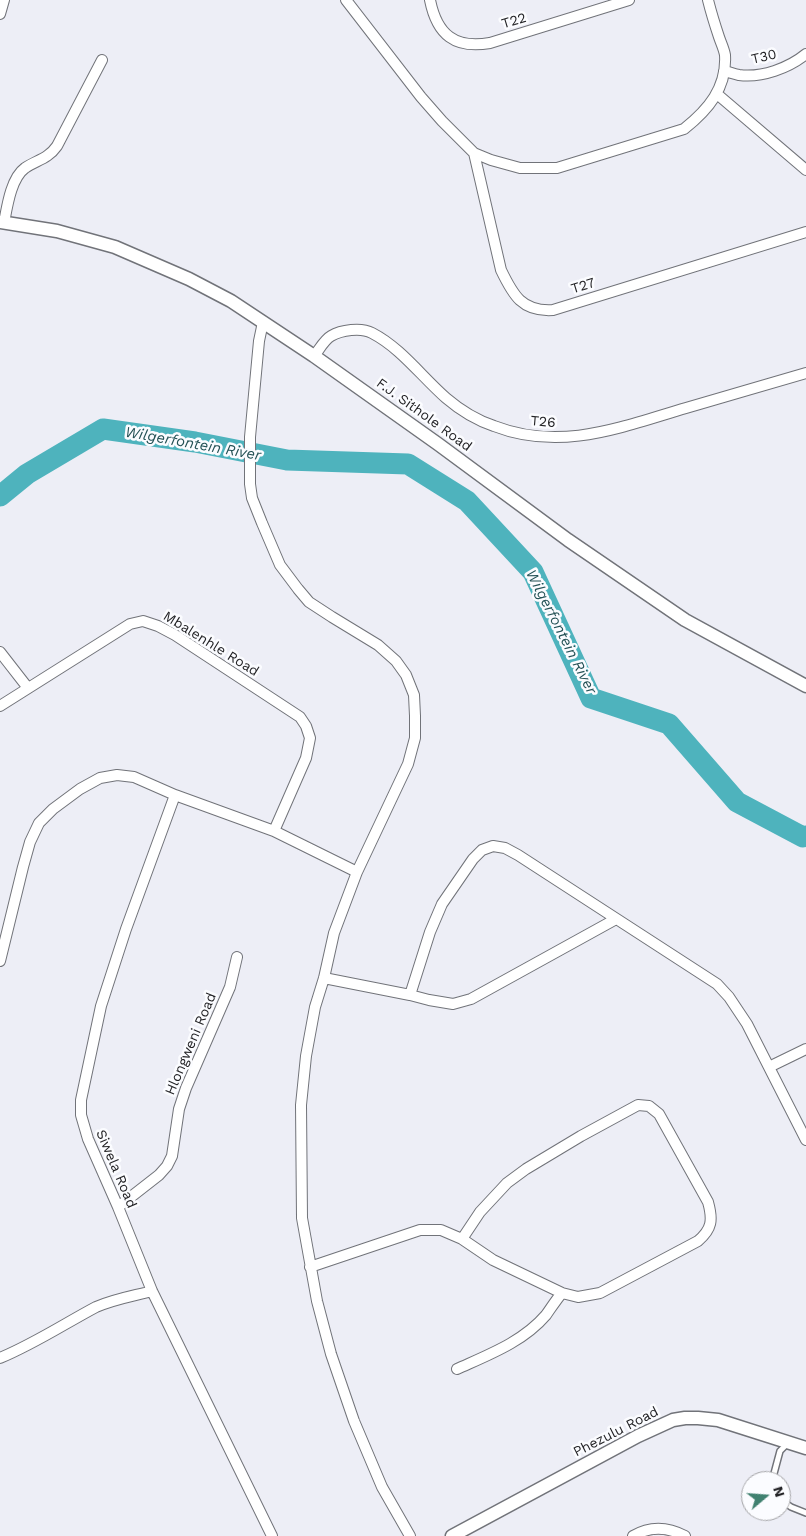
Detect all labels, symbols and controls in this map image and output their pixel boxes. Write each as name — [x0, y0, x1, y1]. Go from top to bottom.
street label: T22 — [500, 9, 528, 33]
street label: T30 — [750, 46, 778, 68]
street label: T27 — [569, 274, 597, 298]
street label: F.J. Sithole Road — [373, 375, 475, 455]
street label: T26 — [530, 413, 556, 431]
water label: Wilgerfontein River — [124, 423, 262, 465]
water label: Wilgerfontein River — [522, 567, 600, 697]
street label: Mbalenhle Road — [160, 608, 262, 680]
street label: Hlongweni Road — [162, 990, 220, 1098]
street label: Siwela Road — [92, 1127, 140, 1211]
street label: Phezulu Road — [571, 1403, 661, 1461]
north arrow — [741, 1471, 791, 1521]
text: N — [770, 1484, 789, 1499]

